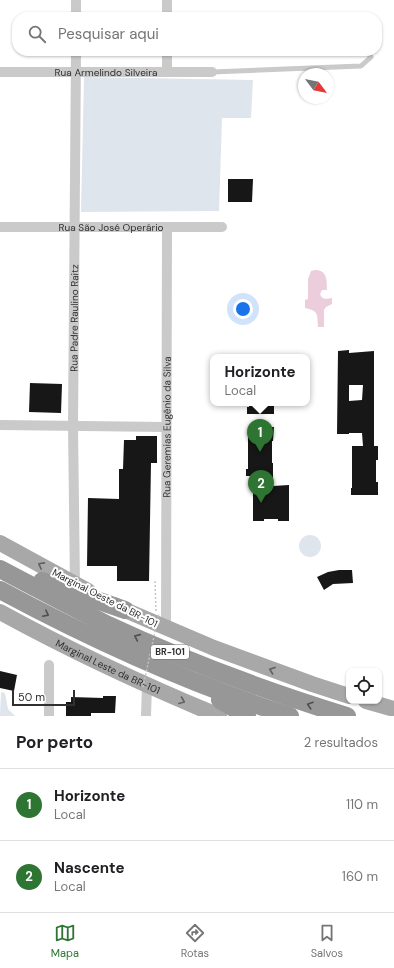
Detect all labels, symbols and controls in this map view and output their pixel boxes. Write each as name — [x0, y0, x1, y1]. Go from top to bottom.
search box — [12, 12, 382, 56]
icon: search — [26, 23, 48, 45]
text: Pesquisar aqui — [58, 24, 159, 44]
street label: Rua Armelindo Silveira — [55, 66, 157, 79]
north arrow — [298, 68, 334, 104]
street label: Rua São José Operário — [59, 221, 164, 234]
street label: Rua Padre Raulino Raitz — [67, 264, 81, 372]
your location — [233, 299, 253, 319]
popup — [210, 354, 310, 406]
street label: Rua Geremias Eugênio da Silva — [160, 356, 173, 498]
text: Horizonte — [224, 362, 296, 382]
text: Local — [224, 382, 256, 399]
pin: 1 — [247, 419, 273, 452]
pin: 2 — [248, 470, 274, 503]
one-way arrow — [38, 563, 45, 570]
street label: Marginal Oeste da BR-101 — [50, 566, 160, 630]
one-way arrow — [42, 609, 49, 617]
one-way arrow — [133, 634, 141, 642]
street label: Marginal Leste da BR-101 — [54, 636, 162, 697]
road number: BR-101 — [151, 645, 189, 659]
one-way arrow — [269, 666, 276, 674]
map controls — [346, 668, 382, 704]
button: locate — [346, 668, 382, 704]
scale bar — [12, 688, 75, 707]
text: 50 m — [18, 690, 45, 704]
one-way arrow — [178, 696, 186, 704]
one-way arrow — [307, 701, 314, 709]
text: Por perto — [16, 731, 93, 753]
text: 2 resultados — [304, 734, 378, 751]
text: Horizonte — [54, 786, 125, 806]
text: 1 — [27, 796, 31, 813]
text: 110 m — [346, 796, 378, 813]
text: Local — [54, 806, 86, 823]
text: Nascente — [54, 858, 124, 878]
text: 2 — [25, 868, 33, 885]
text: 160 m — [342, 868, 378, 885]
text: Local — [54, 878, 86, 895]
tab: Mapa — [51, 922, 79, 960]
tab: Rotas — [181, 922, 209, 960]
tab: Salvos — [311, 922, 343, 960]

